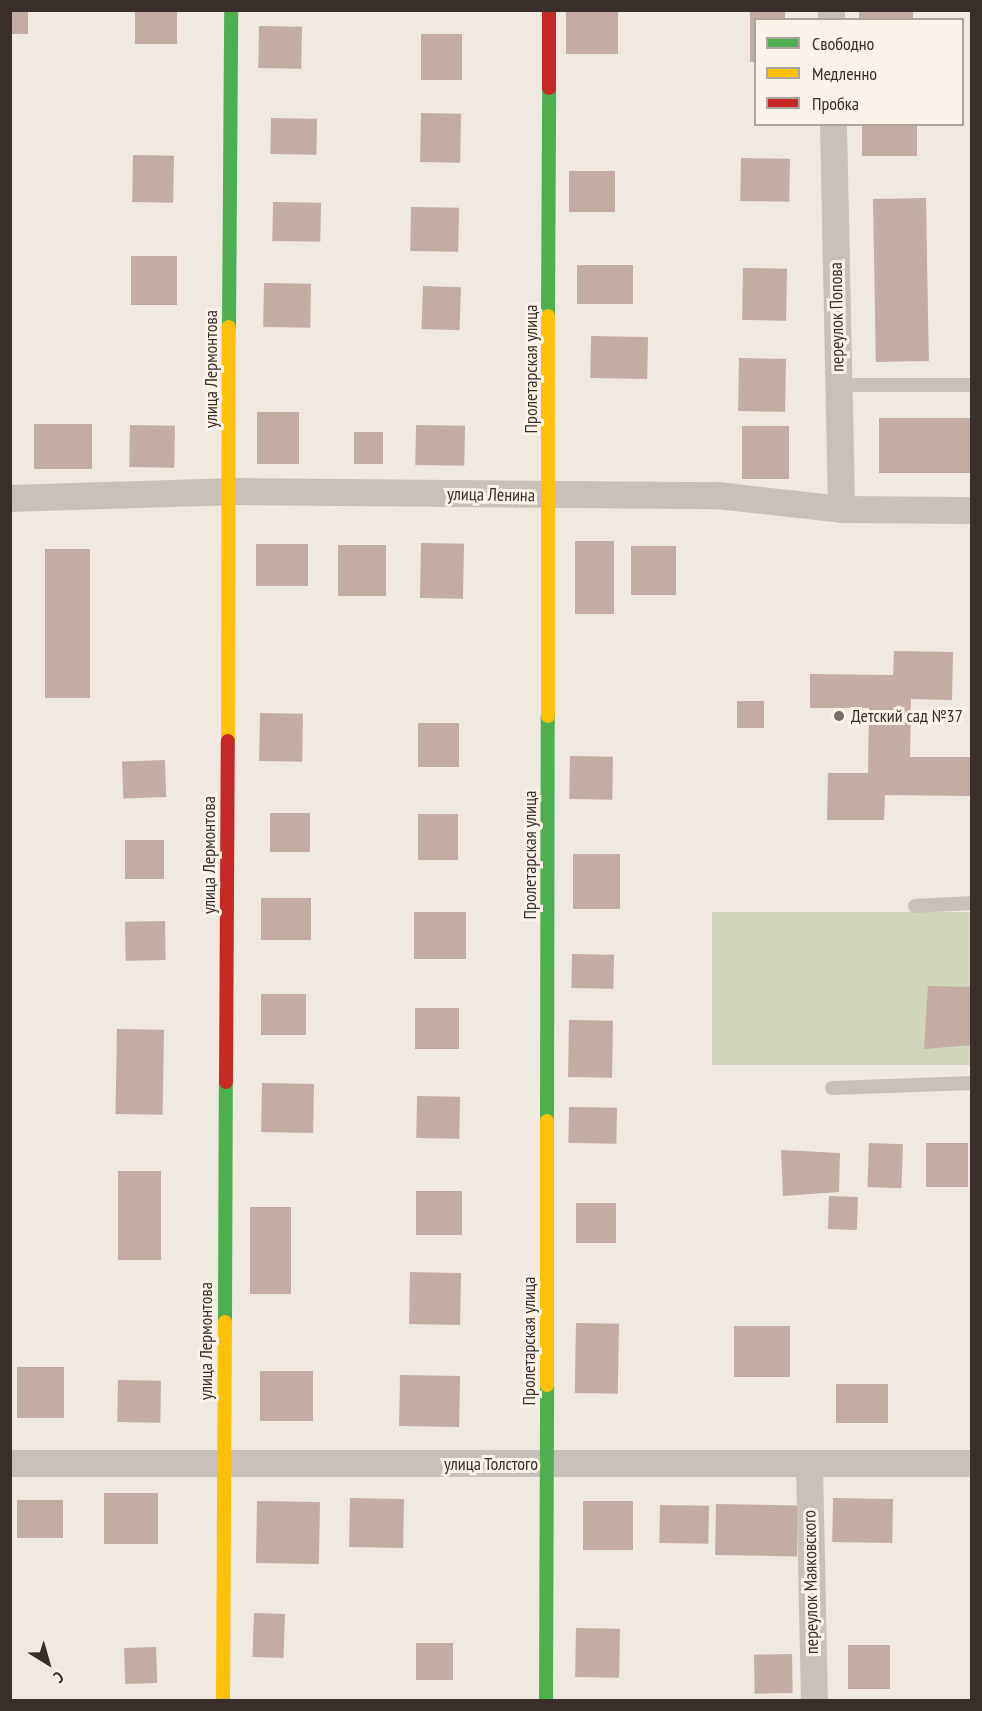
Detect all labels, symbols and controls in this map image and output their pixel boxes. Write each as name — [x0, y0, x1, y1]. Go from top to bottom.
legend — [754, 18, 964, 126]
text: Свободно — [812, 32, 874, 55]
text: Медленно — [812, 62, 877, 85]
text: Пробка — [812, 92, 859, 115]
street label: переулок Попова — [825, 262, 849, 372]
street label: Пролетарская улица — [520, 305, 542, 433]
street label: улица Лермонтова — [200, 310, 222, 428]
street label: улица Ленина — [447, 483, 535, 507]
place label: Детский сад №37 — [851, 705, 963, 727]
marker: Детский сад №37 — [832, 709, 846, 723]
street label: Пролетарская улица — [519, 791, 541, 919]
street label: улица Лермонтова — [198, 796, 220, 914]
street label: Пролетарская улица — [518, 1277, 540, 1405]
street label: улица Лермонтова — [195, 1282, 217, 1400]
street label: улица Толстого — [444, 1453, 538, 1475]
street label: переулок Маяковского — [799, 1510, 823, 1654]
north arrow — [18, 1633, 78, 1693]
text: С — [50, 1667, 68, 1688]

